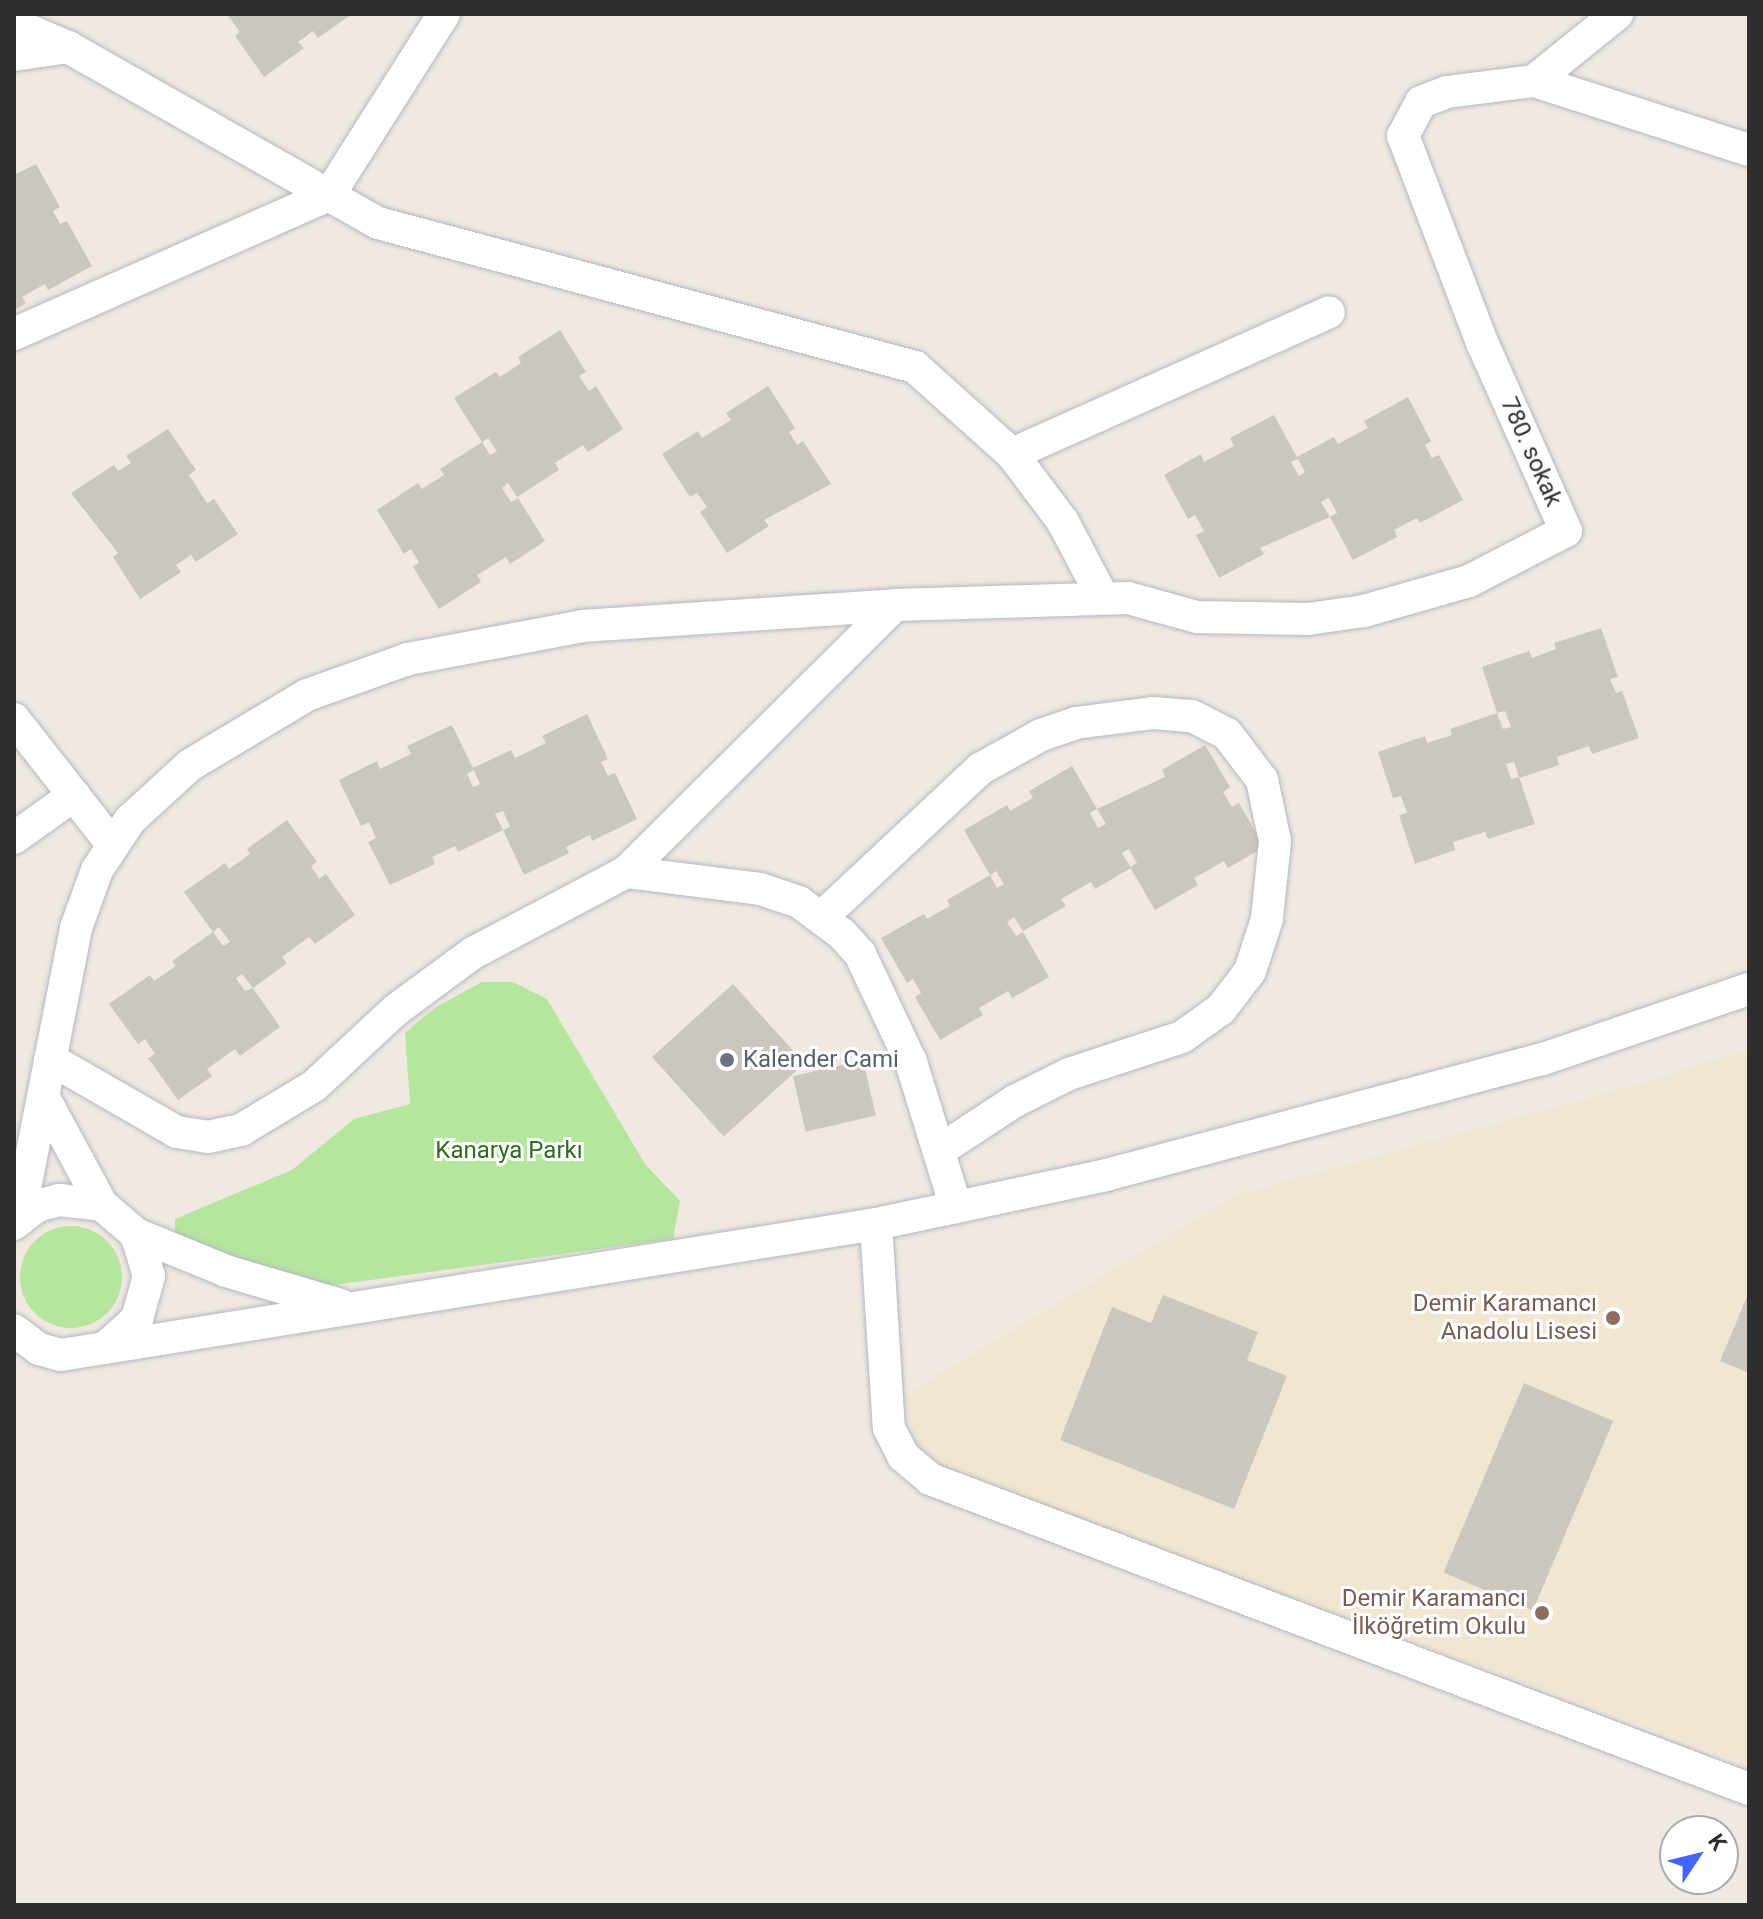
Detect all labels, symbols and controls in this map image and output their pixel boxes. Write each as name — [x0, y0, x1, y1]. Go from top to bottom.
street label: 780. sokak — [1494, 393, 1568, 511]
place label: Kalender Cami — [743, 1046, 899, 1074]
marker: Kalender Cami — [718, 1051, 736, 1069]
park label: Kanarya Parkı — [435, 1137, 583, 1165]
place label: Demir Karamancı Anadolu Lisesi — [1413, 1290, 1597, 1346]
marker: Demir Karamancı Anadolu Lisesi — [1604, 1309, 1622, 1327]
place label: Demir Karamancı İlköğretim Okulu — [1342, 1585, 1526, 1641]
marker: Demir Karamancı İlköğretim Okulu — [1533, 1604, 1551, 1622]
north arrow — [1659, 1815, 1739, 1895]
text: K — [1703, 1829, 1732, 1855]

